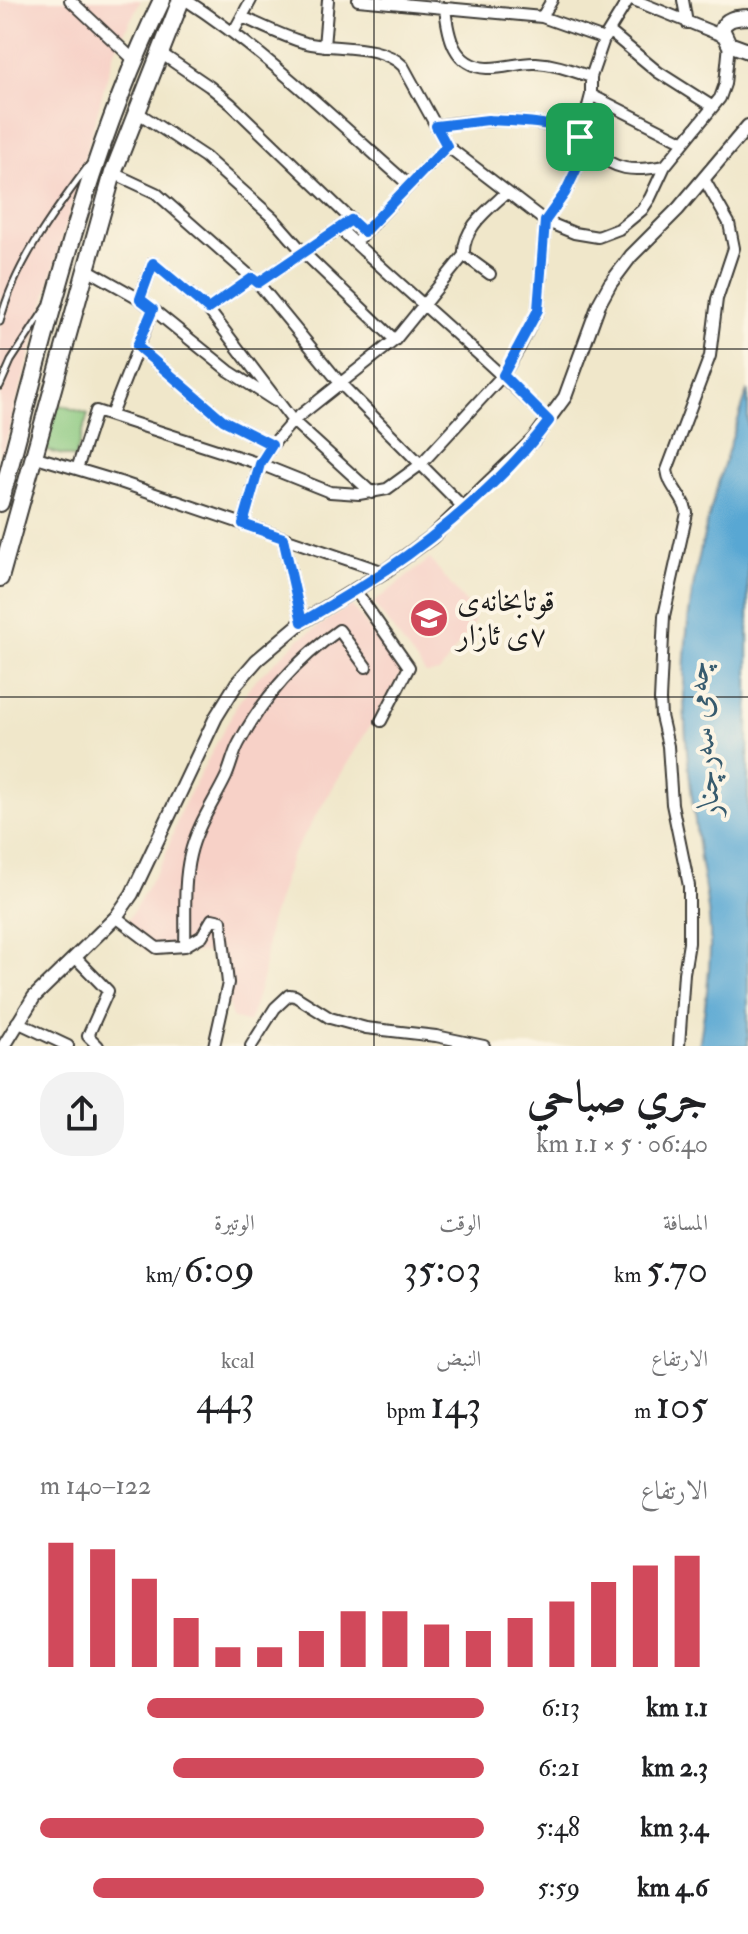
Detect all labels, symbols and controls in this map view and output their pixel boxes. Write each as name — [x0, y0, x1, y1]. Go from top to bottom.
pin — [546, 103, 614, 171]
icon: arrive — [558, 115, 602, 159]
place label: قوتابخانەی ٧ی ئازار — [454, 583, 555, 654]
school or university icon: قوتابخانەی ٧ی ئازار — [408, 597, 450, 639]
water label: چەمی سەرچنار — [676, 659, 731, 821]
text: جري صباحي — [527, 1070, 708, 1125]
button: share — [40, 1072, 124, 1156]
text: 06:40 · 5 × 1.1 km — [536, 1128, 708, 1160]
text: الوتيرة — [214, 1209, 255, 1237]
text: الوقت — [439, 1209, 481, 1237]
text: المسافة — [663, 1209, 708, 1237]
text: 6:09 — [184, 1244, 255, 1295]
text: 35:03 — [403, 1244, 481, 1295]
text: 5.70 — [646, 1244, 708, 1295]
text: /km — [146, 1261, 184, 1289]
text: km — [614, 1261, 646, 1289]
text: النبض — [436, 1345, 481, 1373]
text: الارتفاع — [651, 1345, 708, 1373]
text: kcal — [221, 1347, 255, 1375]
text: 443 — [196, 1375, 255, 1426]
text: 143 — [430, 1380, 481, 1431]
text: 105 — [656, 1380, 708, 1431]
text: bpm — [387, 1397, 430, 1425]
text: m — [634, 1397, 656, 1425]
text: 122–140 m — [40, 1470, 151, 1502]
text: الارتفاع — [641, 1475, 708, 1507]
text: 6:13 — [541, 1692, 580, 1724]
text: 1.1 km — [646, 1692, 708, 1724]
text: 6:21 — [538, 1752, 580, 1784]
text: 2.3 km — [642, 1752, 708, 1784]
text: 5:48 — [536, 1812, 580, 1844]
text: 3.4 km — [641, 1812, 708, 1844]
text: 5:59 — [537, 1872, 580, 1904]
text: 4.6 km — [637, 1872, 708, 1904]

